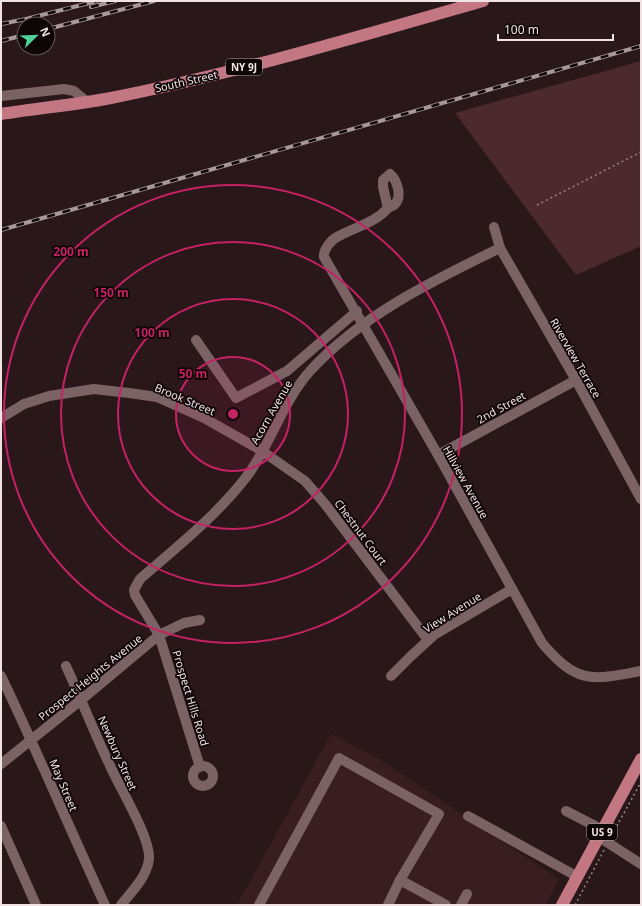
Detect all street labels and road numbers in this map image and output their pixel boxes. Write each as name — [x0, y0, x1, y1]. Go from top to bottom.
road number: NY 9J — [226, 59, 262, 75]
street label: South Street — [153, 67, 219, 95]
street label: Riverview Terrace — [547, 315, 605, 401]
street label: Acorn Avenue — [247, 377, 295, 447]
street label: Brook Street — [153, 380, 218, 418]
street label: 2nd Street — [474, 387, 528, 427]
street label: Hillview Avenue — [440, 443, 492, 521]
street label: Chestnut Court — [331, 496, 391, 568]
street label: View Avenue — [420, 588, 484, 636]
street label: Prospect Heights Avenue — [35, 630, 145, 724]
street label: Prospect Hills Road — [169, 648, 213, 748]
street label: Newbury Street — [95, 713, 141, 793]
street label: May Street — [46, 757, 82, 813]
road number: US 9 — [587, 824, 617, 840]

